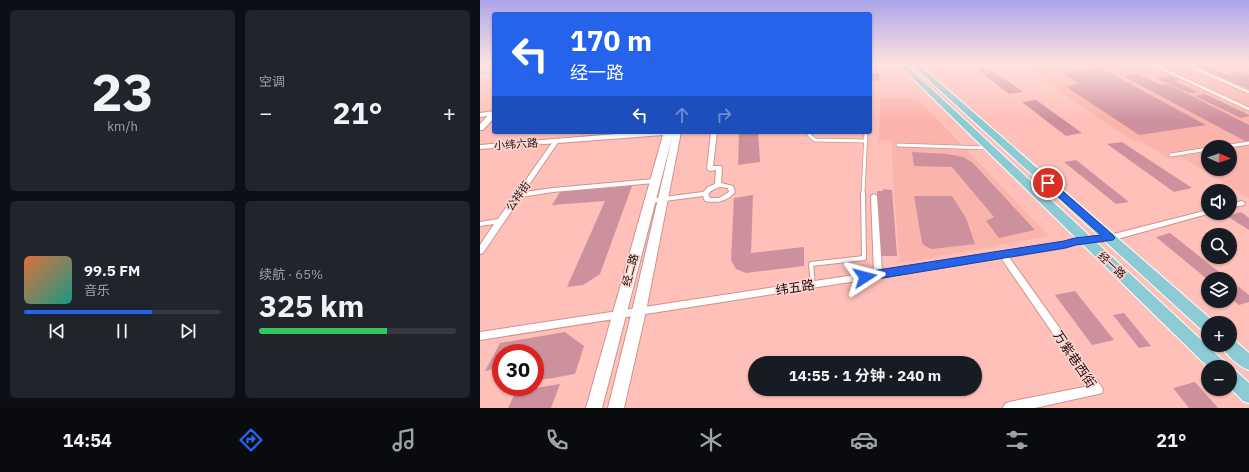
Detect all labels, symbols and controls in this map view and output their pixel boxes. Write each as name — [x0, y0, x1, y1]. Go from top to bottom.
text: 170 m — [570, 22, 652, 59]
icon: left — [504, 28, 556, 80]
text: 23 — [91, 58, 154, 125]
text: 经一路 — [570, 61, 624, 84]
text: 空调 — [259, 73, 285, 90]
text: 21° — [332, 93, 383, 132]
text: − — [259, 98, 272, 127]
text: + — [443, 98, 456, 127]
icon: left — [629, 104, 651, 126]
icon: ahead — [671, 104, 693, 126]
icon: right — [713, 104, 735, 126]
text: km/h — [107, 118, 138, 135]
street label: 小纬六路 — [494, 135, 538, 153]
north arrow — [1201, 140, 1237, 176]
map controls — [1201, 140, 1237, 396]
pin — [1031, 166, 1065, 200]
icon: arrive — [1037, 172, 1059, 194]
street label: 公祥街 — [503, 178, 533, 214]
button: sound — [1201, 184, 1237, 220]
button: search — [1201, 228, 1237, 264]
street label: 经一路 — [1095, 249, 1129, 281]
street label: 经二路 — [619, 252, 641, 288]
position arrow — [844, 256, 886, 298]
text: 99.5 FM — [84, 261, 140, 280]
text: 续航 · 65% — [259, 266, 323, 283]
button: layers — [1201, 272, 1237, 308]
street label: 纬五路 — [774, 276, 816, 299]
text: 音乐 — [84, 282, 110, 299]
text: 325 km — [259, 286, 364, 325]
button: + — [1201, 316, 1237, 352]
icon: previous — [46, 320, 68, 342]
icon: pause — [111, 320, 133, 342]
icon: next — [177, 320, 199, 342]
street label: 万紫巷西街 — [1049, 328, 1100, 391]
speed limit sign: 30 — [492, 344, 544, 396]
button: − — [1201, 360, 1237, 396]
text: 14:55 · 1 分钟 · 240 m — [789, 366, 941, 385]
icon: directions — [237, 426, 265, 454]
icon: music — [390, 426, 418, 454]
icon: phone — [543, 426, 571, 454]
icon: climate — [697, 426, 725, 454]
icon: car — [850, 426, 878, 454]
icon: filters — [1003, 426, 1031, 454]
text: 14:54 — [63, 429, 112, 452]
text: 21° — [1156, 429, 1186, 452]

